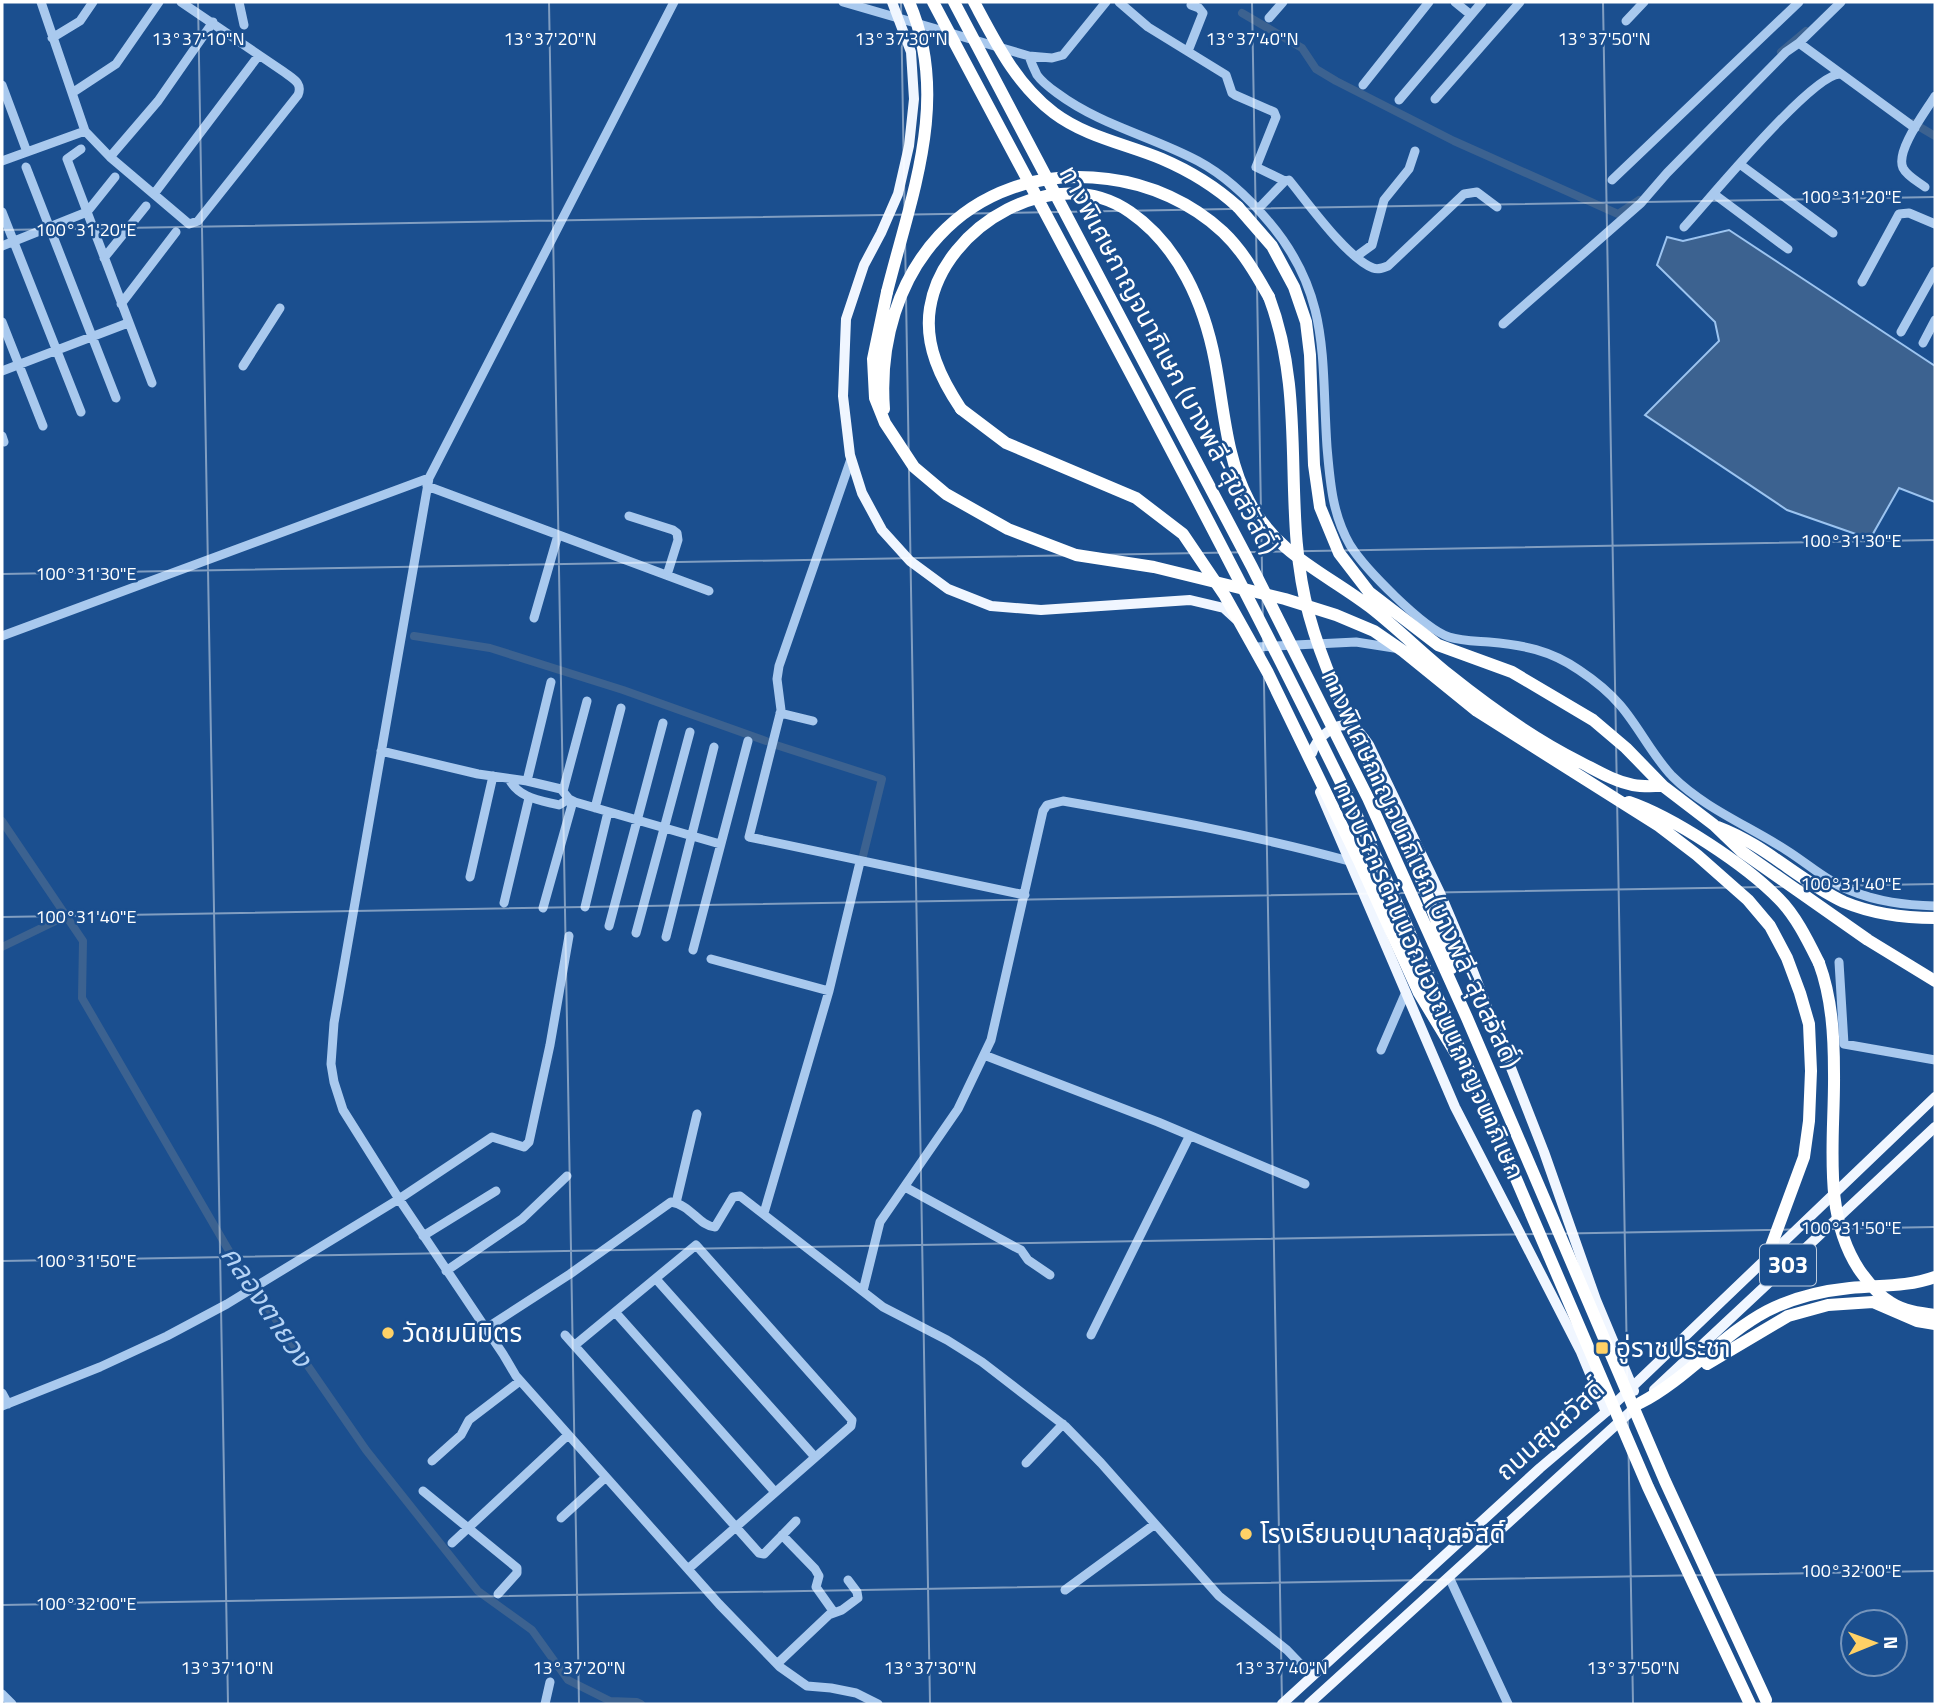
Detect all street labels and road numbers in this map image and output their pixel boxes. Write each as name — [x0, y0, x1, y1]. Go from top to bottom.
street label: ทางพิเศษกาญจนาภิเษก (บางพลี-สุขสวัสดิ์) — [1050, 158, 1289, 561]
street label: ทางพิเศษกาญจนาภิเษก (บางพลี-สุขสวัสดิ์) — [1312, 663, 1531, 1075]
street label: ทางบริการด้านนอกของถนนกาญจนาภิเษก — [1324, 774, 1535, 1185]
road number: 303 — [1760, 1245, 1816, 1286]
street label: ถนนสุขสวัสดิ์ — [1486, 1370, 1613, 1489]

